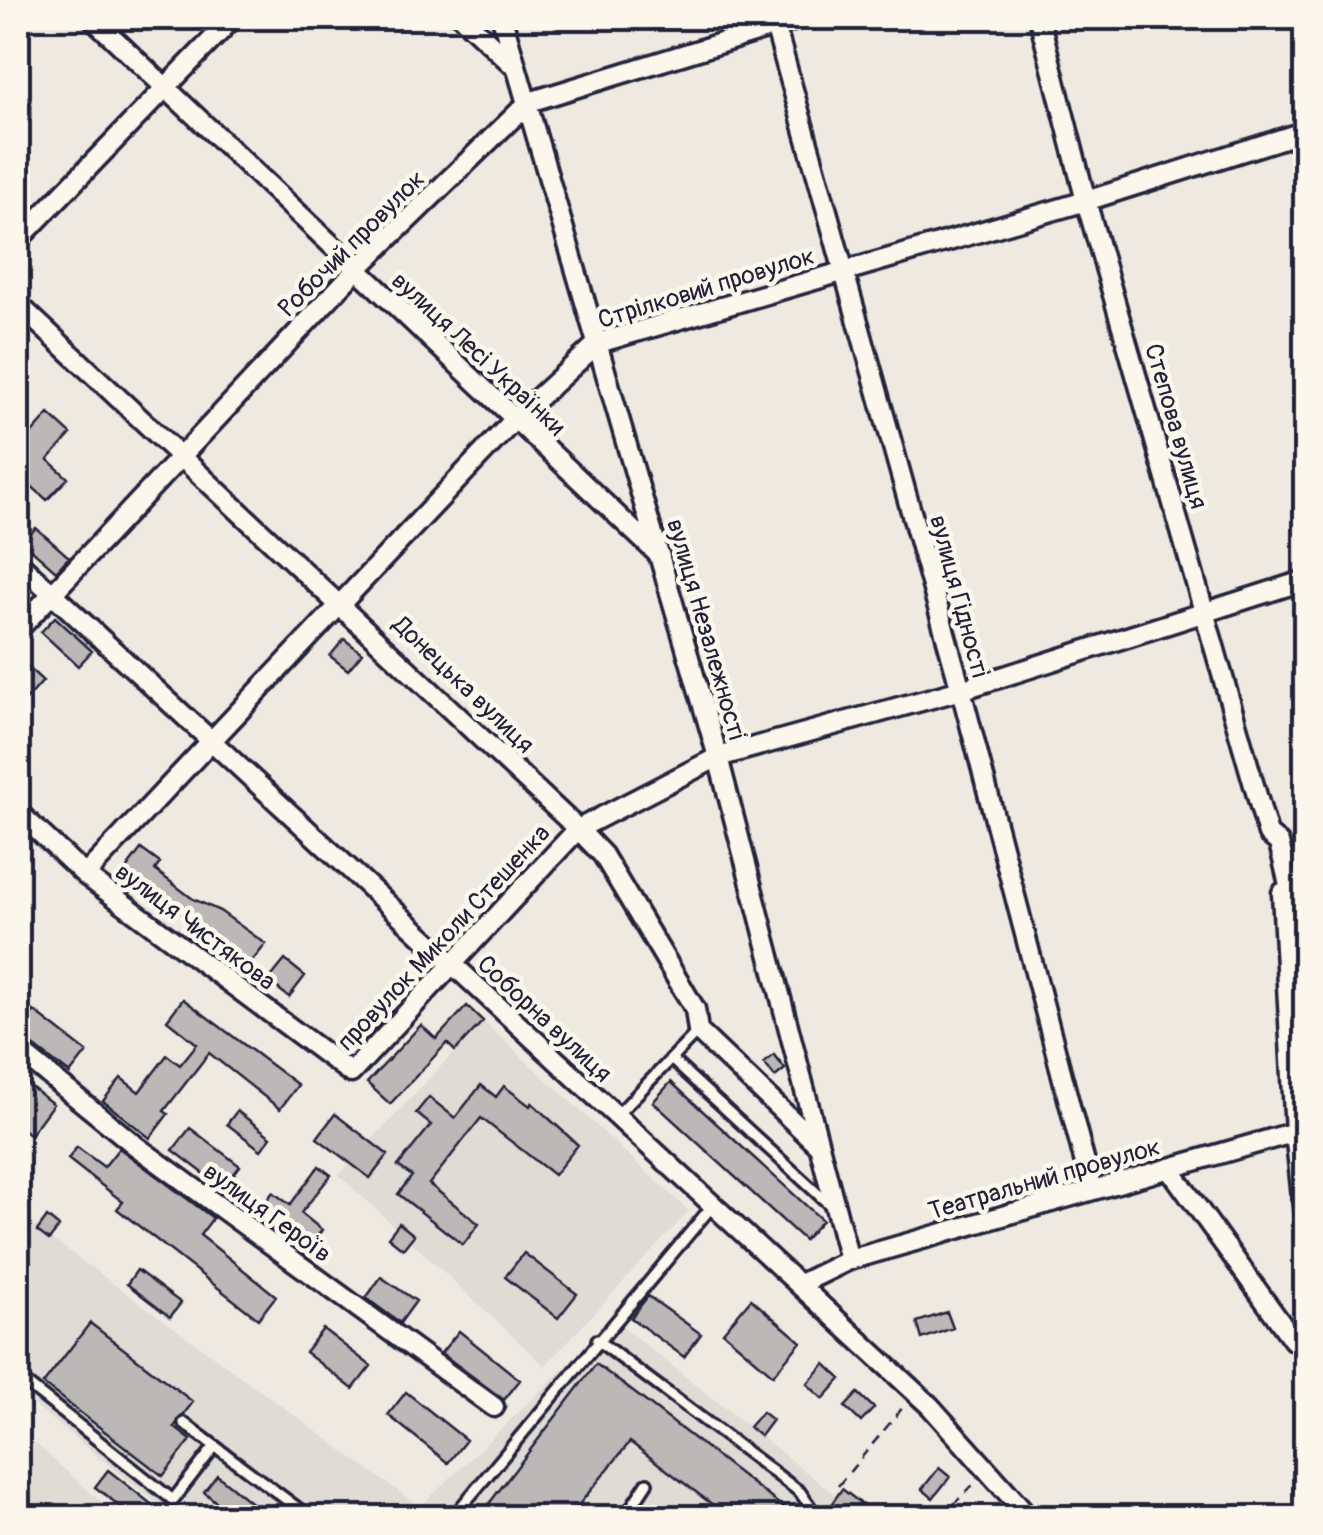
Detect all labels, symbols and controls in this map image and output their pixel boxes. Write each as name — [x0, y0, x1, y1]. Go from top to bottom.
street label: Робочий провулок — [272, 164, 432, 324]
street label: Стрілковий провулок — [594, 241, 819, 336]
street label: вулиця Лесі Українки — [385, 266, 571, 443]
street label: Степова вулиця — [1137, 340, 1214, 513]
street label: вулиця Гідності — [922, 512, 995, 681]
street label: вулиця Незалежності — [659, 515, 752, 744]
street label: Донецька вулиця — [385, 609, 540, 760]
street label: провулок Миколи Стешенка — [331, 818, 557, 1058]
street label: вулиця Чистякова — [109, 857, 281, 998]
street label: Соборна вулиця — [470, 949, 618, 1089]
street label: Театральний провулок — [925, 1131, 1164, 1227]
street label: вулиця Героїв — [197, 1156, 337, 1270]

